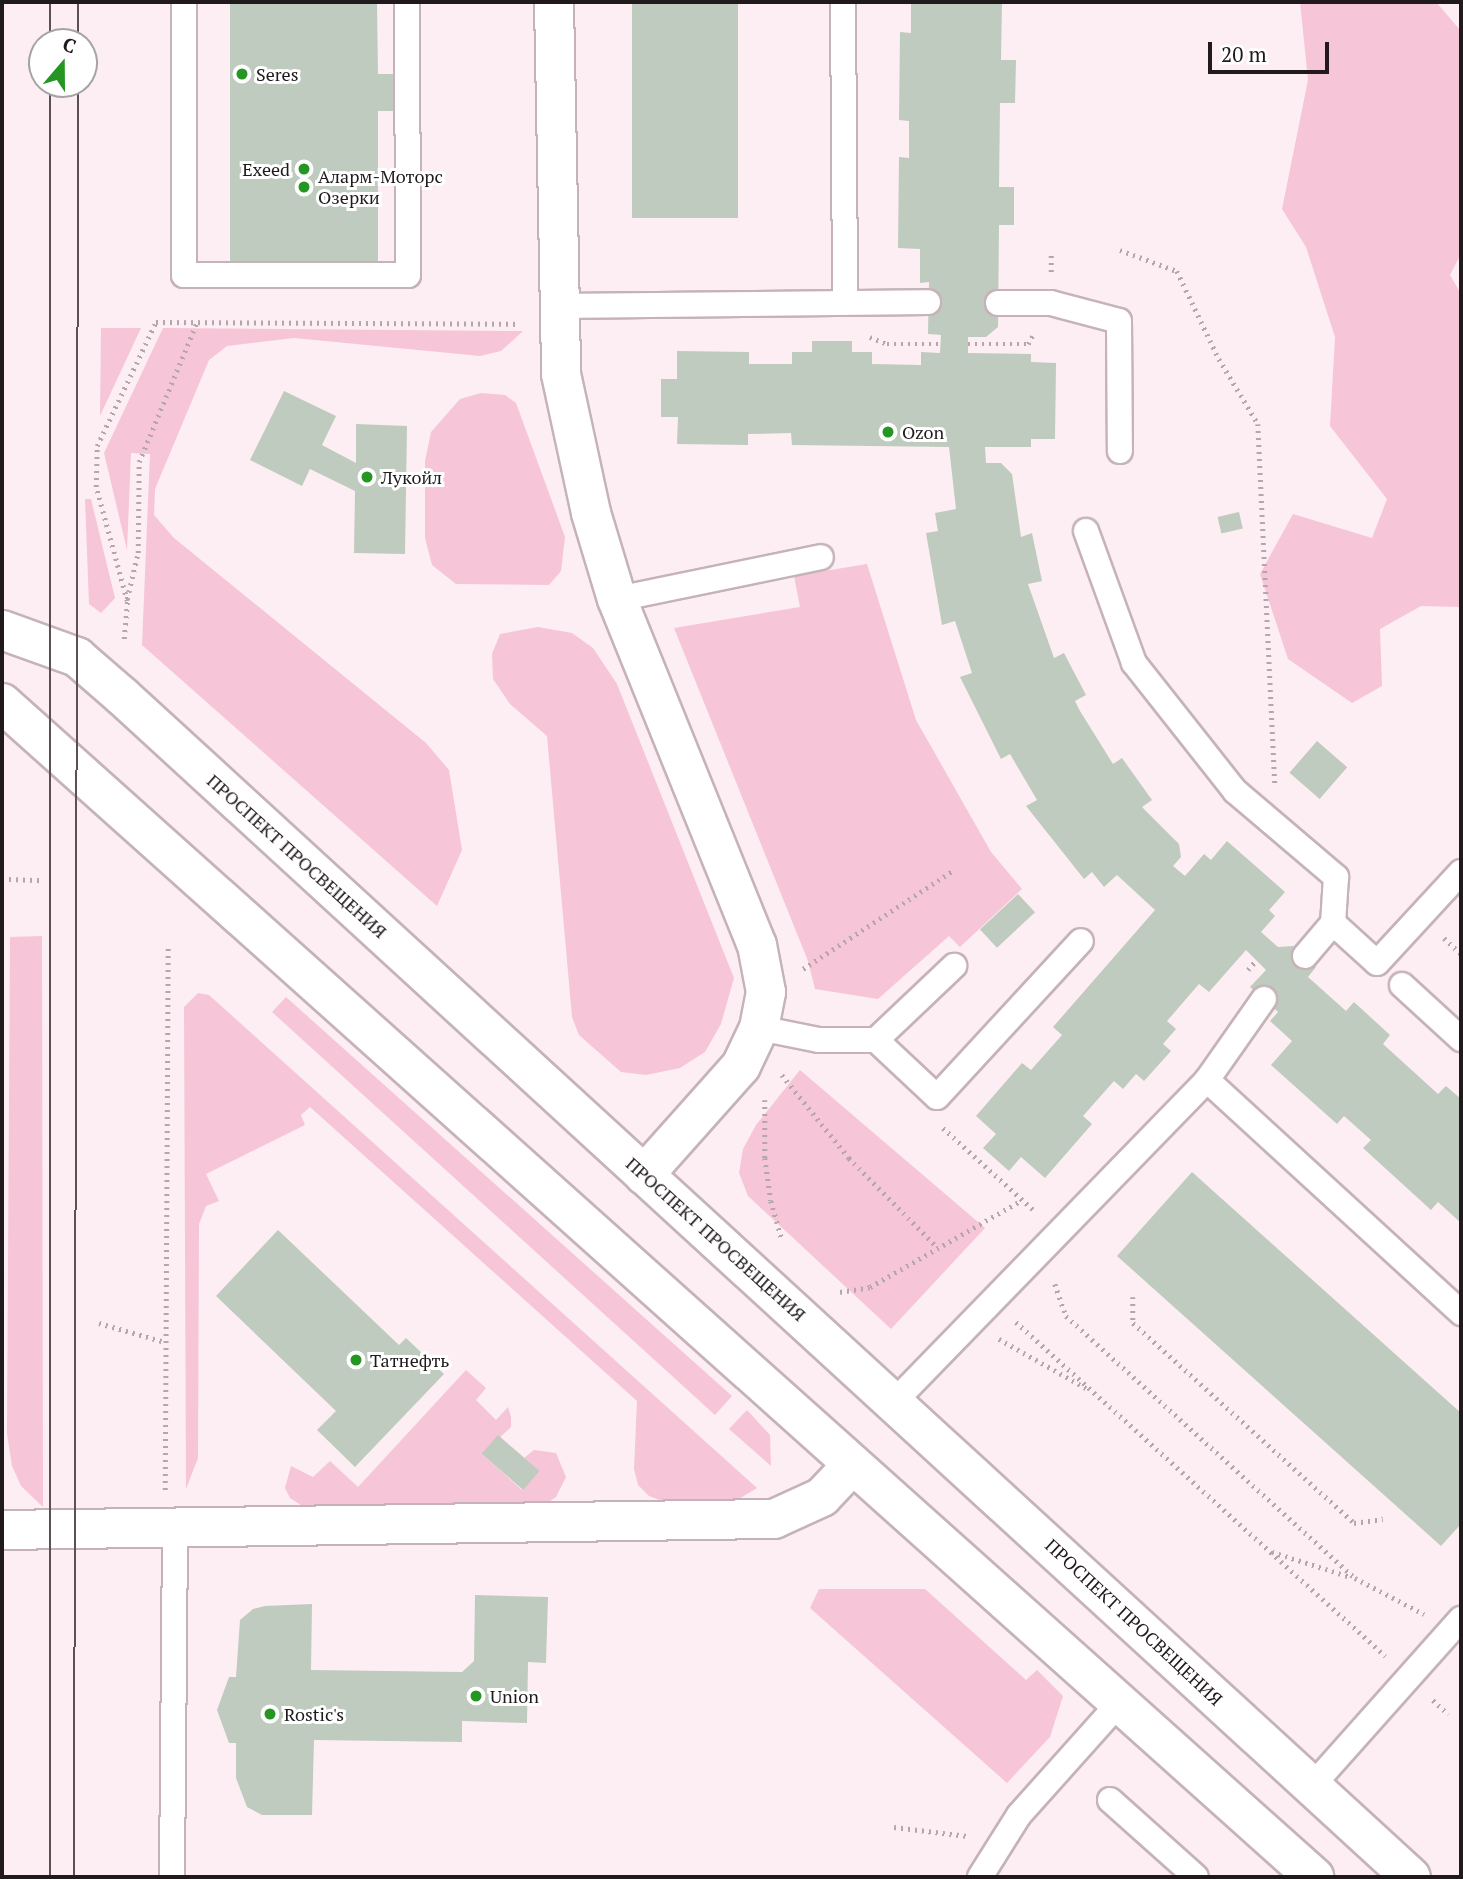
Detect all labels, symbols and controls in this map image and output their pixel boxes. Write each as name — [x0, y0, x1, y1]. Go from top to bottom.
north arrow — [28, 28, 98, 98]
scale bar — [1211, 28, 1332, 72]
text: С — [60, 31, 80, 59]
text: 20 m — [1221, 40, 1267, 68]
place label: Seres — [256, 63, 298, 85]
marker: Seres — [234, 66, 250, 82]
place label: Exeed — [242, 158, 290, 180]
marker: Exeed — [296, 161, 312, 177]
place label: Аларм-Моторс Озерки — [318, 166, 443, 208]
marker: Аларм-Моторс Озерки — [296, 179, 312, 195]
place label: Ozon — [902, 421, 944, 443]
marker: Ozon — [880, 424, 896, 440]
place label: Лукойл — [381, 466, 442, 488]
marker: Лукойл — [359, 469, 375, 485]
street label: ПРОСПЕКТ ПРОСВЕЩЕНИЯ — [203, 770, 391, 942]
street label: ПРОСПЕКТ ПРОСВЕЩЕНИЯ — [622, 1153, 810, 1325]
place label: Татнефть — [370, 1349, 449, 1371]
marker: Татнефть — [348, 1352, 364, 1368]
street label: ПРОСПЕКТ ПРОСВЕЩЕНИЯ — [1041, 1534, 1227, 1710]
place label: Union — [490, 1685, 539, 1707]
marker: Union — [468, 1688, 484, 1704]
place label: Rostic's — [284, 1703, 344, 1725]
marker: Rostic's — [262, 1706, 278, 1722]

